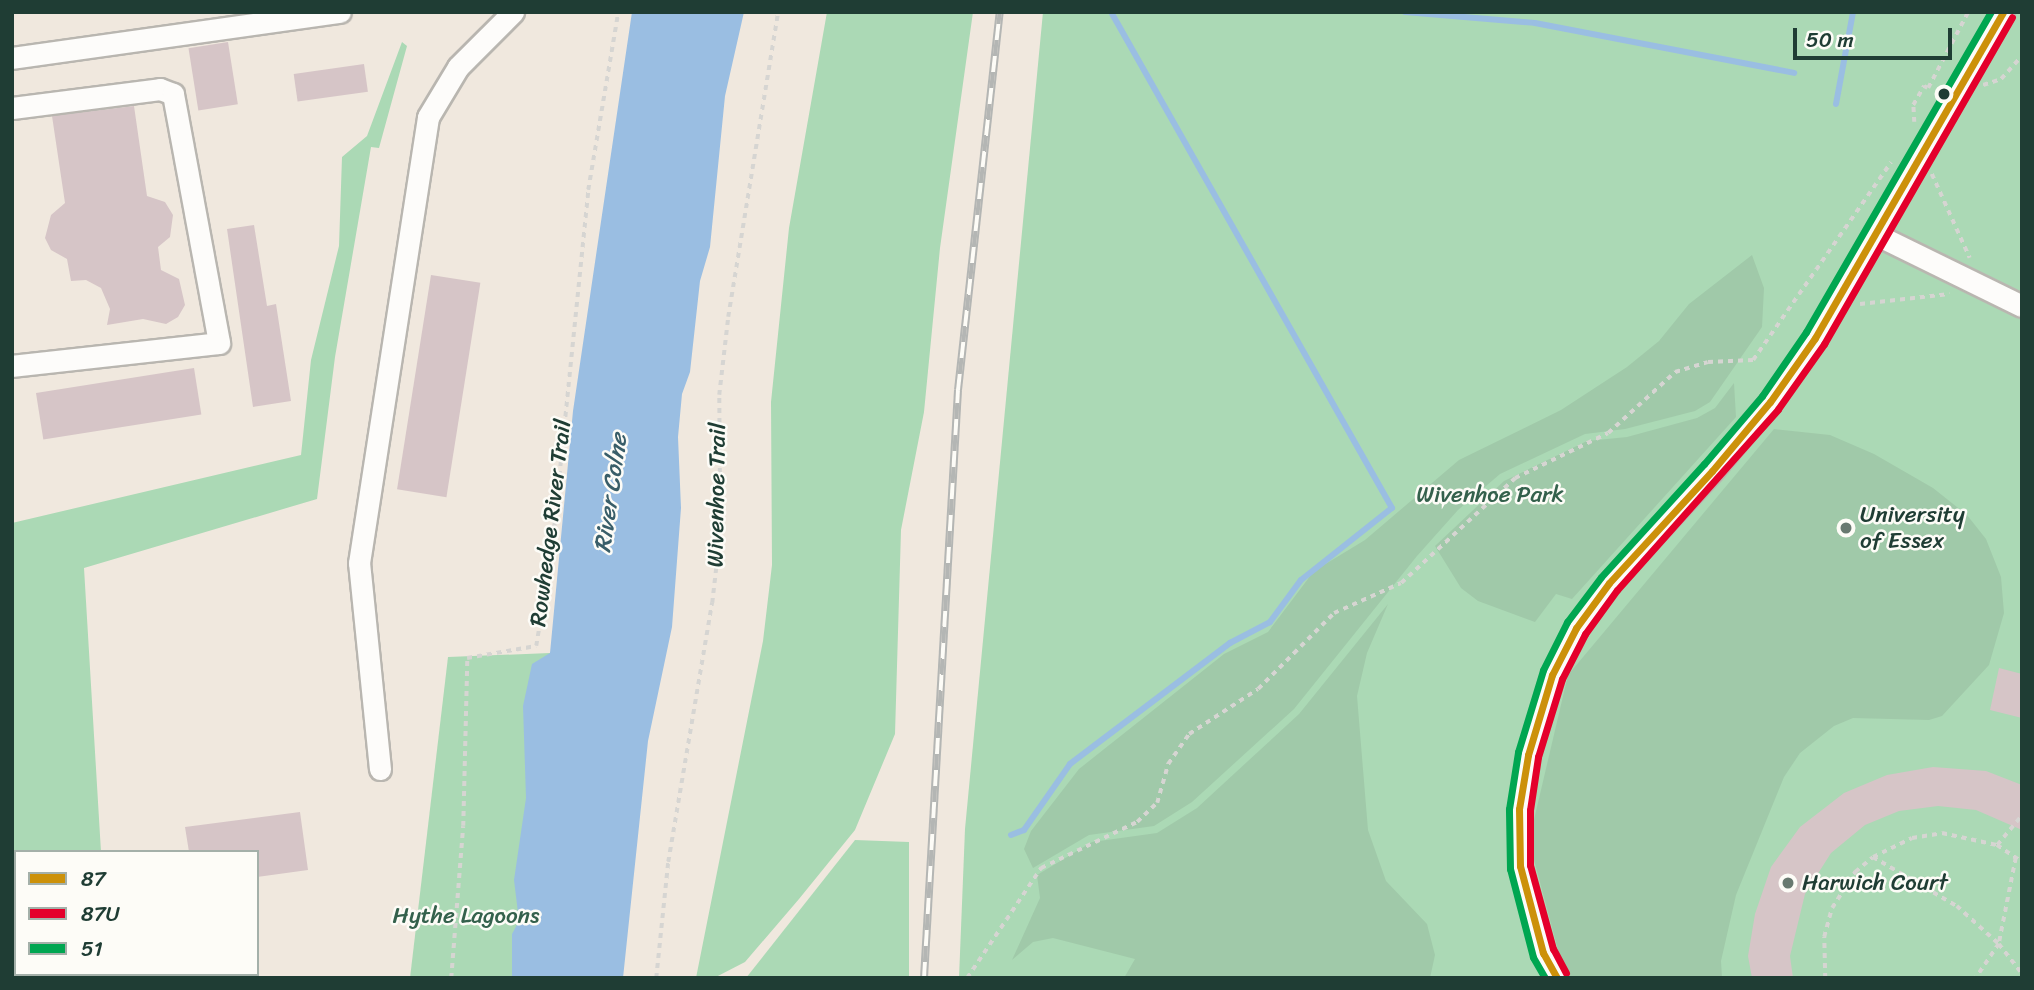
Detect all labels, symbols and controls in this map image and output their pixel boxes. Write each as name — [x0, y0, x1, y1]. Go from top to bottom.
scale bar — [1796, 14, 1955, 58]
text: 50 m — [1806, 21, 1854, 59]
unlabelled marker — [1937, 87, 1951, 101]
street label: Rowhedge River Trail — [525, 418, 577, 628]
street label: Wivenhoe Trail — [702, 422, 732, 568]
water label: River Colne — [588, 432, 634, 554]
park label: Wivenhoe Park — [1416, 481, 1564, 509]
place label: University of Essex — [1860, 501, 1965, 555]
marker: University of Essex — [1838, 520, 1854, 536]
legend — [14, 850, 259, 976]
text: 87 — [81, 860, 106, 898]
place label: Harwich Court — [1802, 869, 1949, 897]
marker: Harwich Court — [1780, 875, 1796, 891]
text: 87U — [81, 895, 120, 933]
park label: Hythe Lagoons — [393, 902, 539, 930]
text: 51 — [81, 930, 103, 968]

